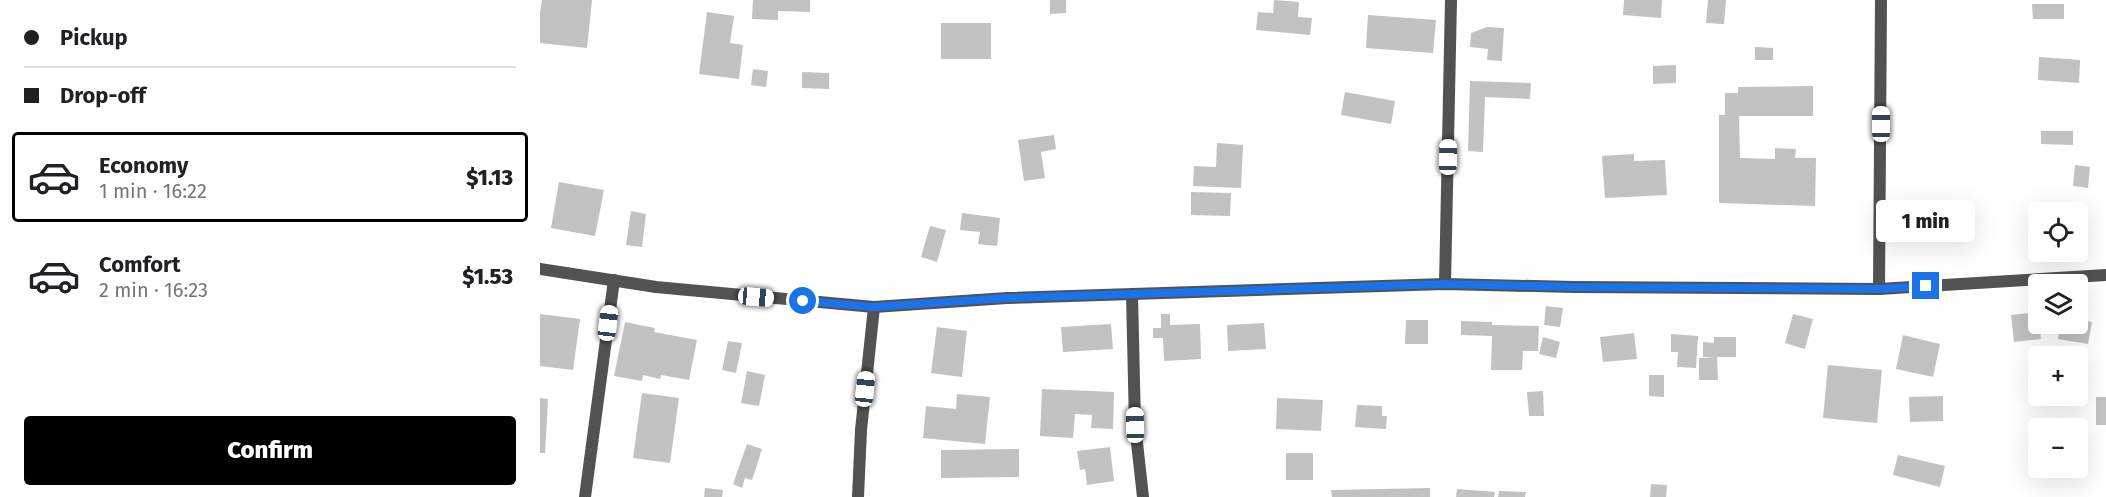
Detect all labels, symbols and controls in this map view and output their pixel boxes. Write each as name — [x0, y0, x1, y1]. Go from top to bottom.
text: Pickup — [60, 24, 128, 51]
text: Drop-off — [60, 82, 146, 109]
car — [1872, 106, 1890, 142]
car — [1439, 139, 1457, 175]
icon: car — [27, 150, 81, 204]
text: Economy — [99, 152, 188, 179]
text: $1.13 — [466, 164, 513, 191]
text: 1 min · 16:22 — [99, 179, 207, 203]
callout: 1 min — [1876, 199, 1976, 241]
map controls — [2028, 202, 2088, 478]
button: locate — [2028, 202, 2088, 262]
text: 1 min — [1902, 209, 1949, 233]
icon: car — [27, 249, 81, 303]
text: Comfort — [99, 251, 180, 278]
text: $1.53 — [462, 263, 513, 290]
route end — [1912, 272, 1939, 299]
button: layers — [2028, 274, 2088, 334]
text: 2 min · 16:23 — [99, 278, 208, 302]
car — [737, 286, 775, 308]
route start — [789, 287, 816, 314]
car — [597, 304, 619, 342]
button: + — [2028, 346, 2088, 406]
car — [854, 370, 876, 408]
car — [1126, 407, 1144, 443]
button: Confirm — [24, 416, 516, 485]
button: − — [2028, 418, 2088, 478]

